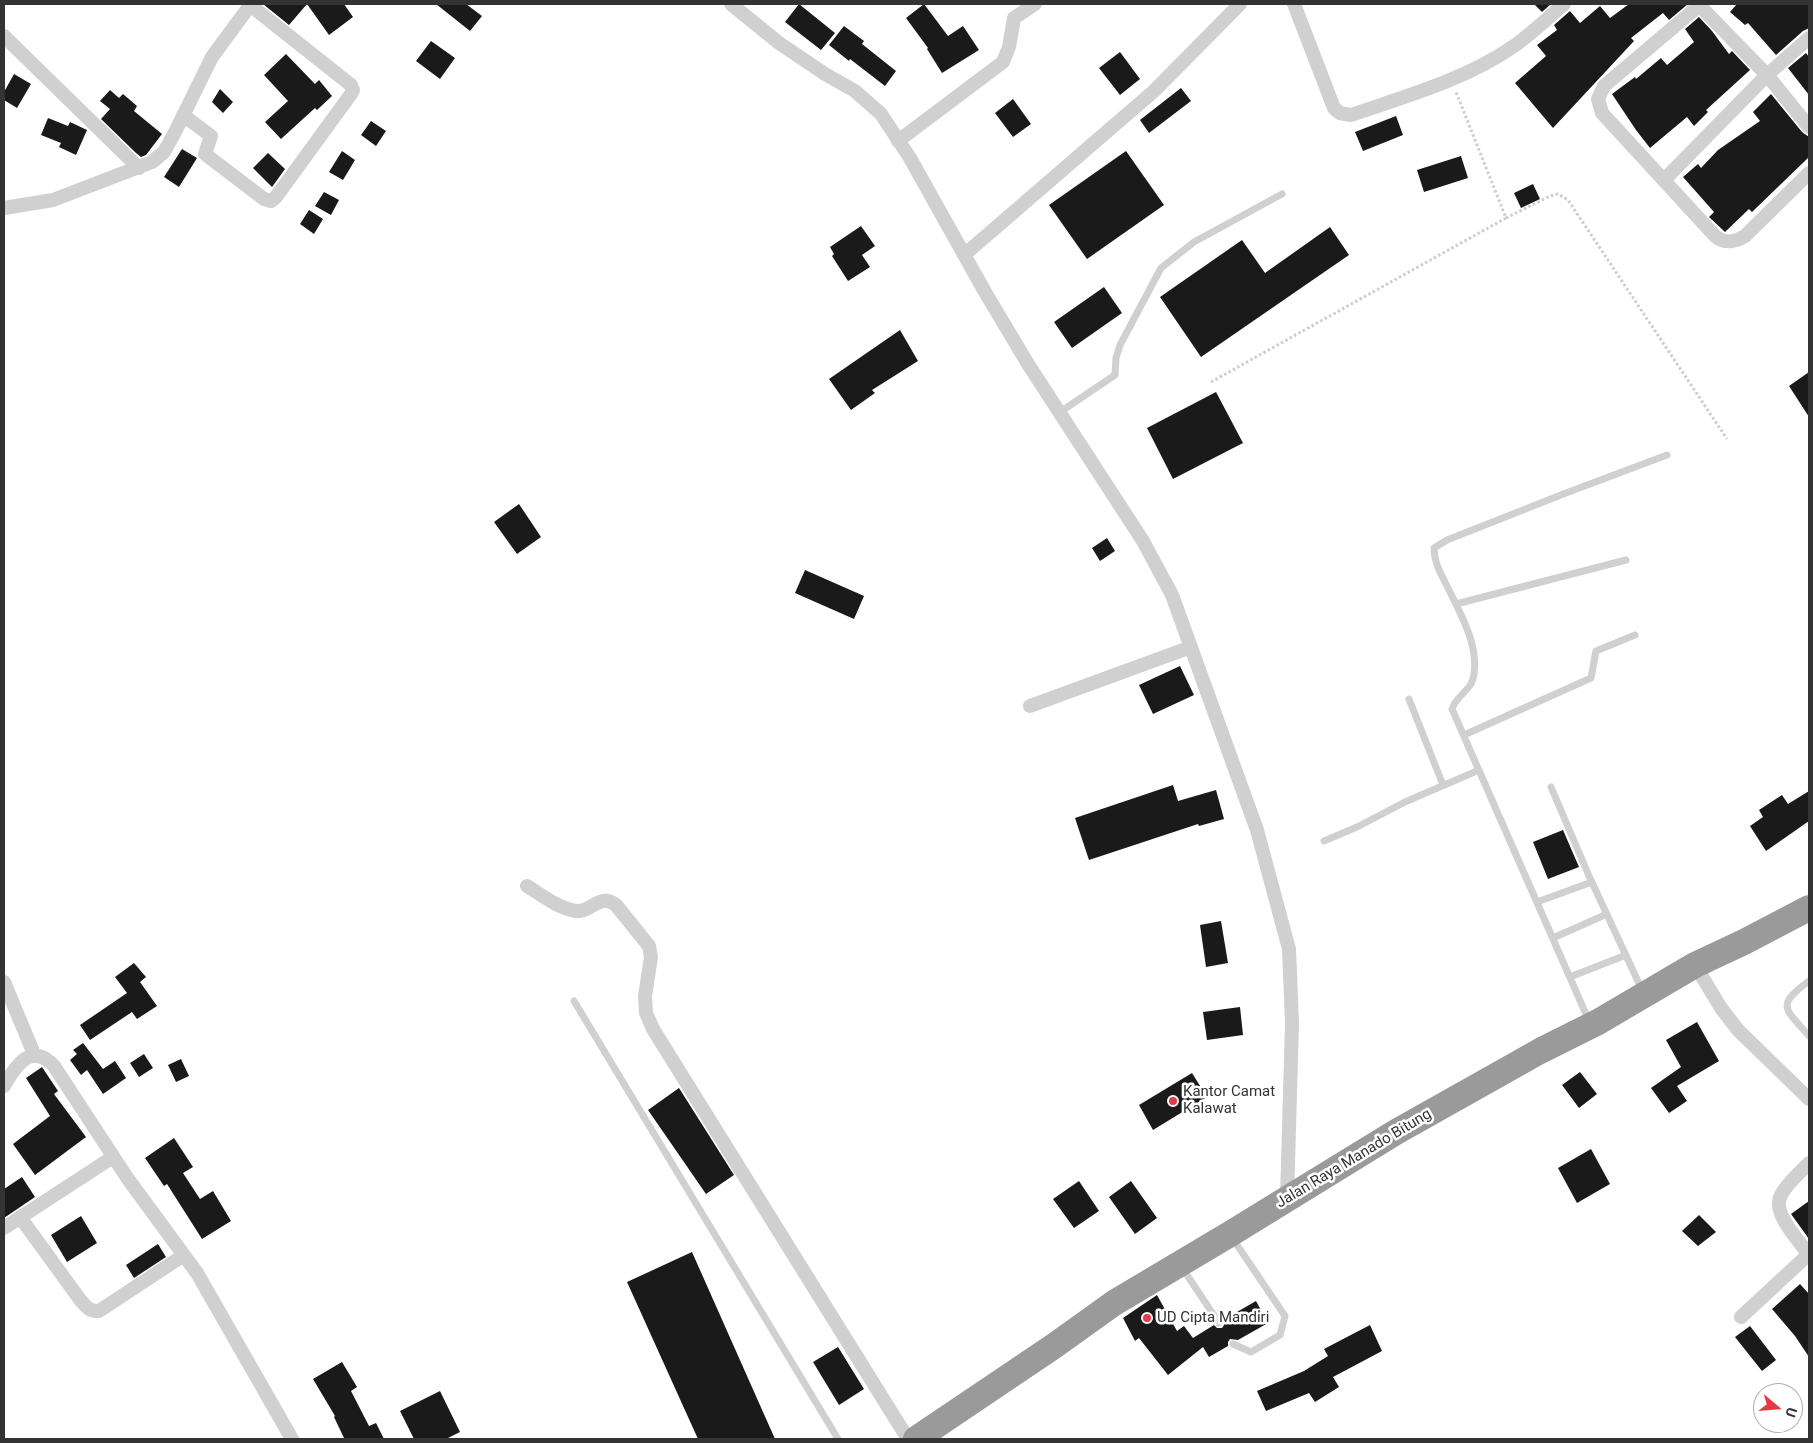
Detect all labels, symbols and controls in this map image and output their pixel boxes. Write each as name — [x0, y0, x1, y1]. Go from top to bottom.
place label: Kantor Camat Kalawat — [1183, 1083, 1275, 1118]
marker: Kantor Camat Kalawat — [1167, 1095, 1179, 1107]
street label: Jalan Raya Manado Bitung — [1273, 1106, 1435, 1212]
place label: UD Cipta Mandiri — [1157, 1309, 1269, 1327]
marker: UD Cipta Mandiri — [1141, 1312, 1153, 1324]
north arrow — [1753, 1383, 1803, 1433]
text: U — [1782, 1405, 1800, 1419]

